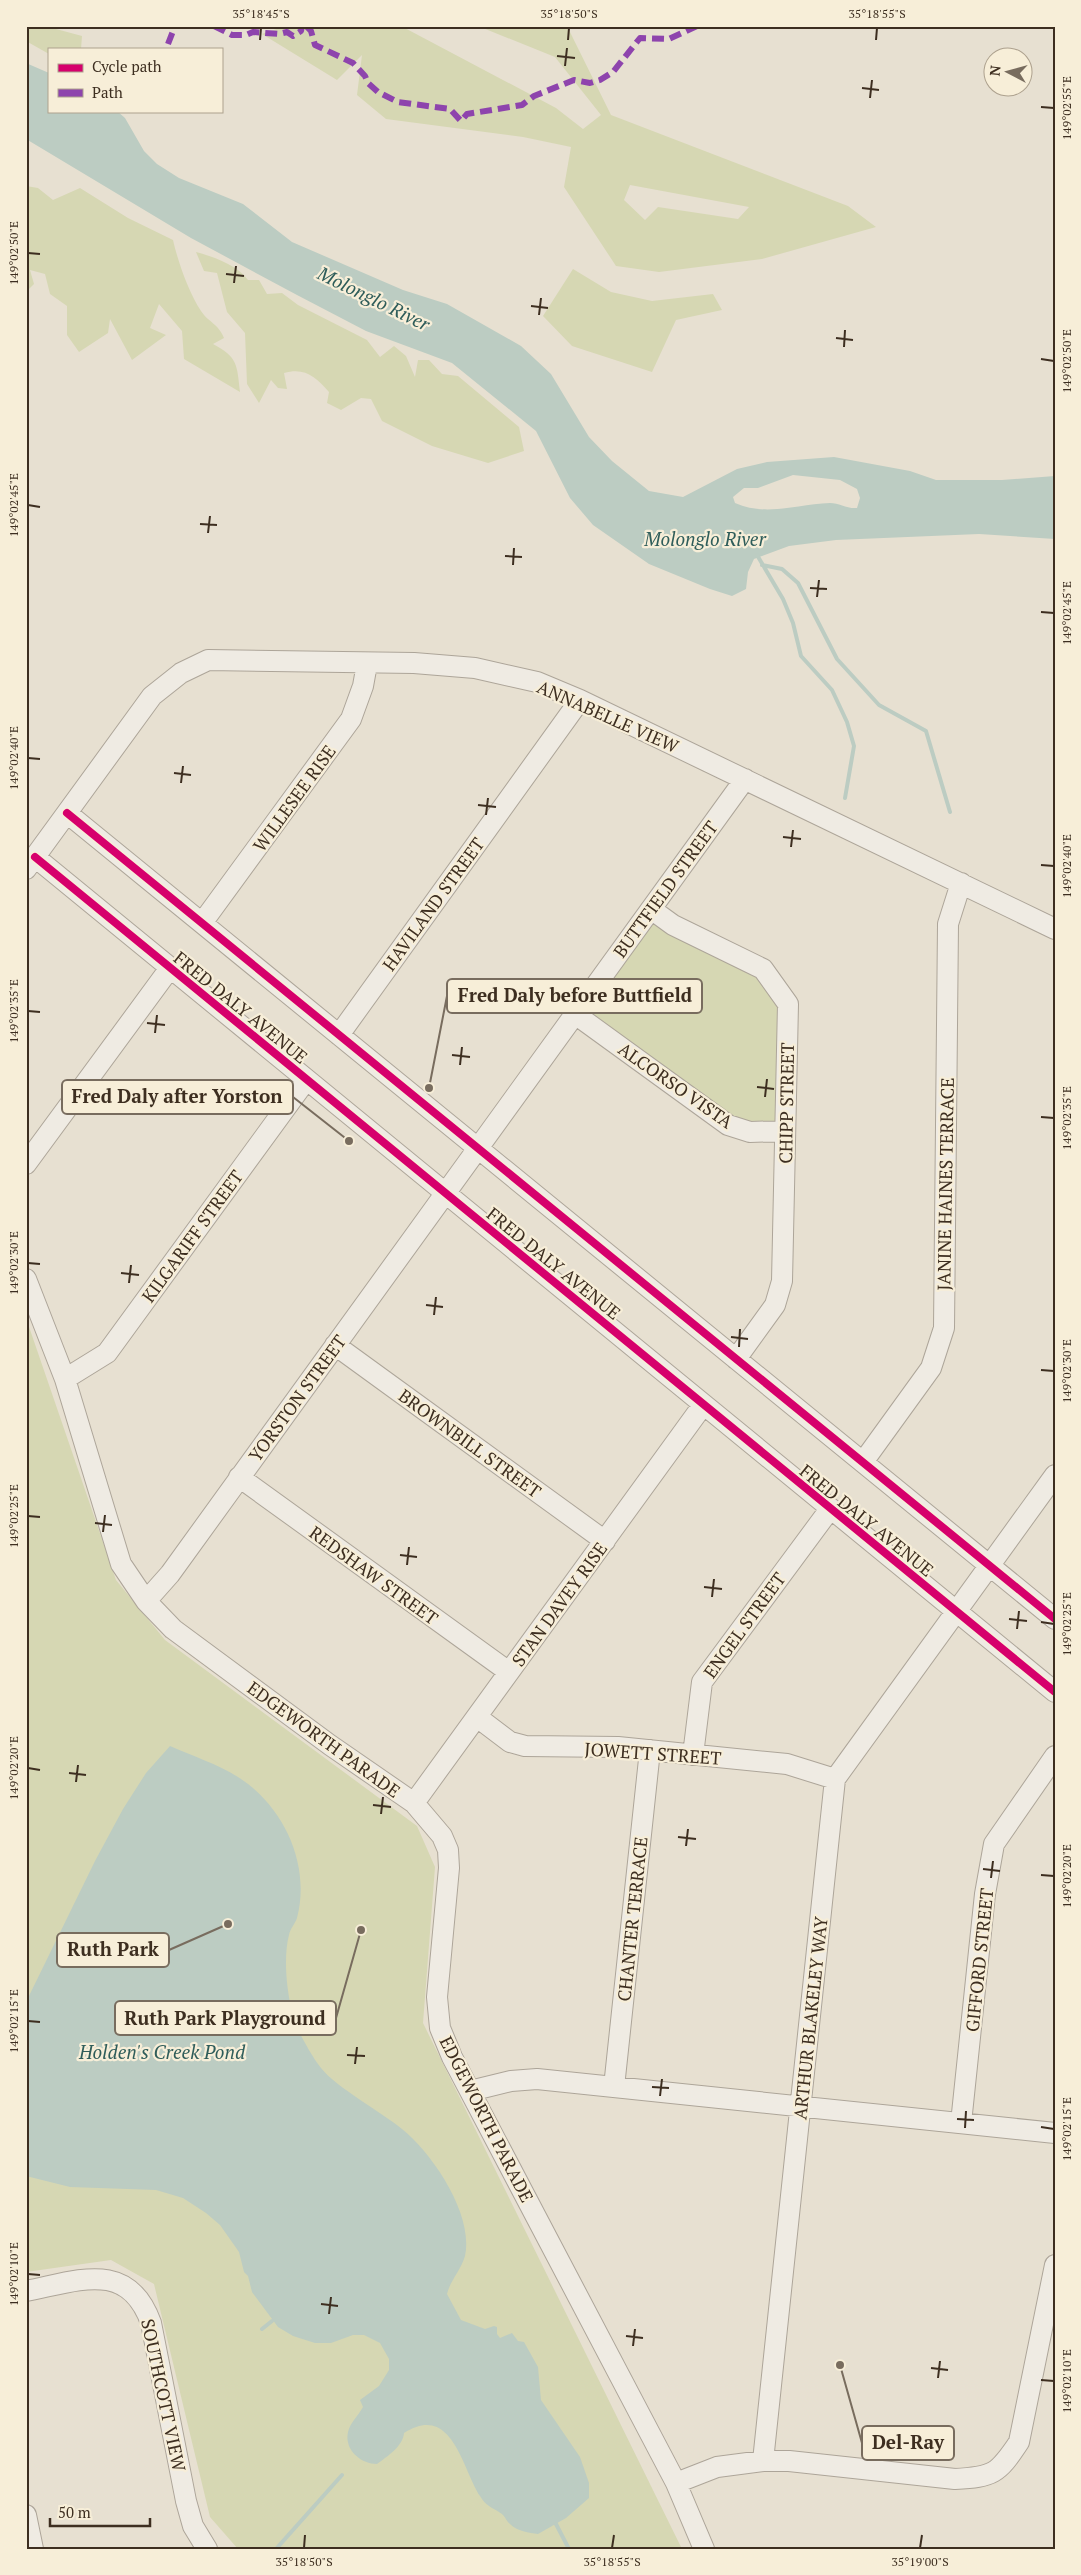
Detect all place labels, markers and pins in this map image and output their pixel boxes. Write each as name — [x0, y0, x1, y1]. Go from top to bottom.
callout: Fred Daly before Buttfield — [447, 979, 702, 1013]
callout: Fred Daly after Yorston — [62, 1080, 293, 1114]
callout: Ruth Park — [57, 1933, 169, 1967]
callout: Ruth Park Playground — [115, 2001, 336, 2035]
callout: Del-Ray — [862, 2426, 954, 2460]

